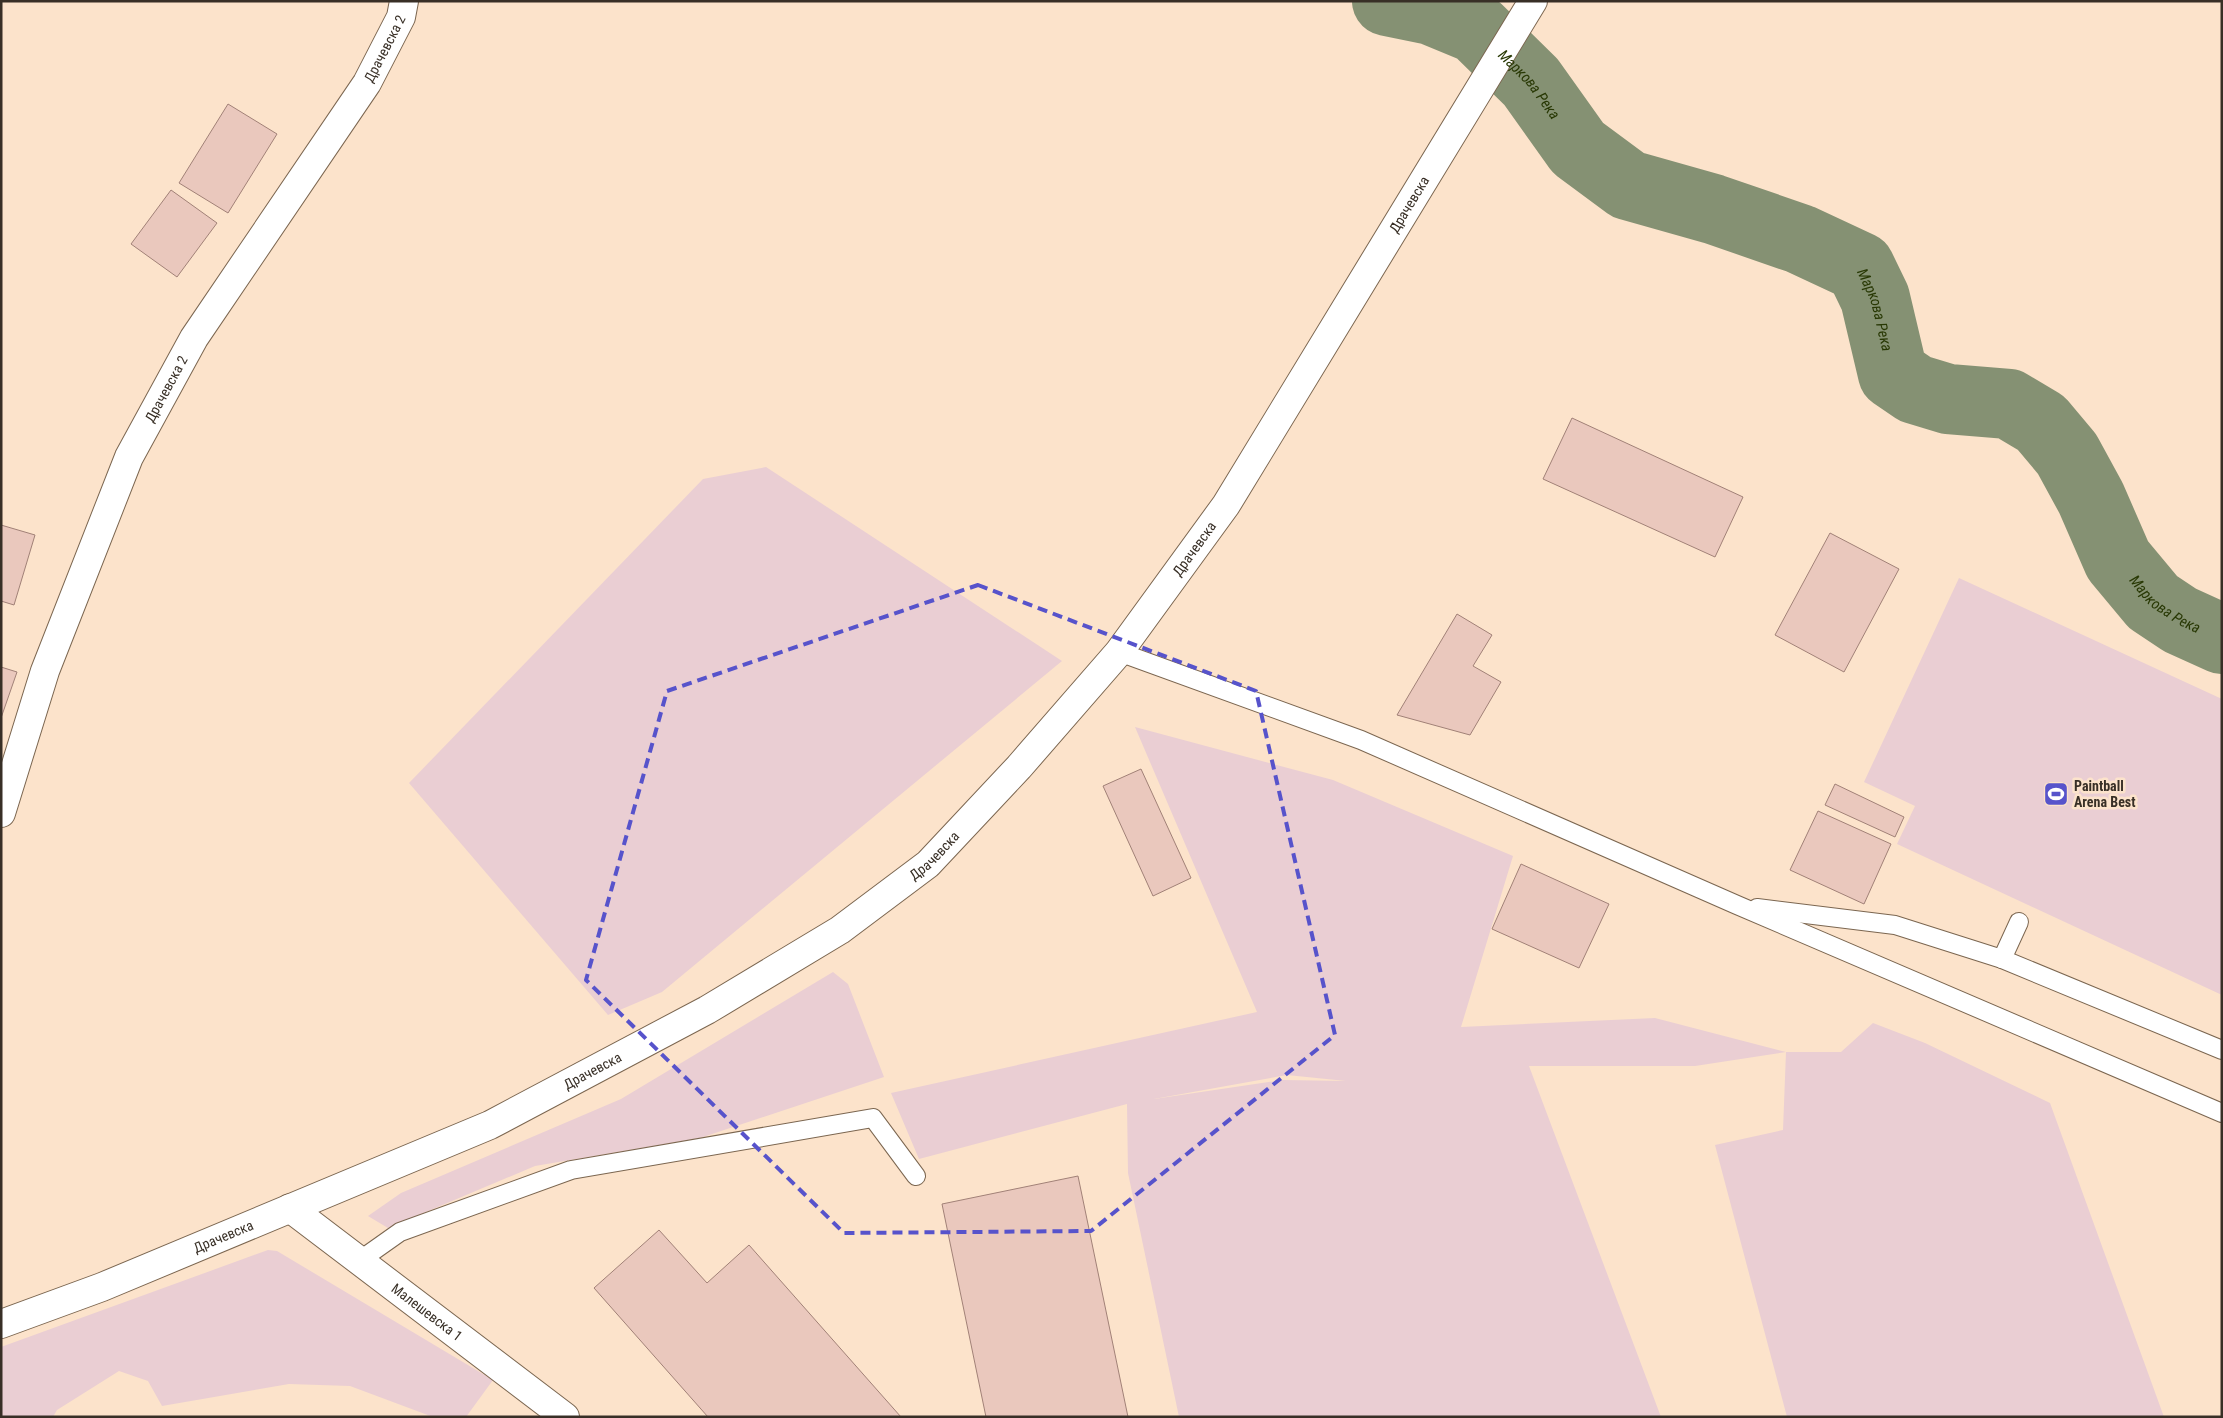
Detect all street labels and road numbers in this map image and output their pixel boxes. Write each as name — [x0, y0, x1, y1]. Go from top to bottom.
street label: Драчевска 2 — [361, 12, 409, 85]
street label: Драчевска — [1386, 173, 1432, 236]
street label: Драчевска 2 — [142, 353, 191, 425]
street label: Драчевска — [1169, 518, 1219, 579]
street label: Драчевска — [906, 828, 962, 883]
street label: Драчевска — [561, 1049, 624, 1093]
street label: Драчевска — [191, 1217, 256, 1256]
street label: Малешевска 1 — [388, 1280, 465, 1344]

